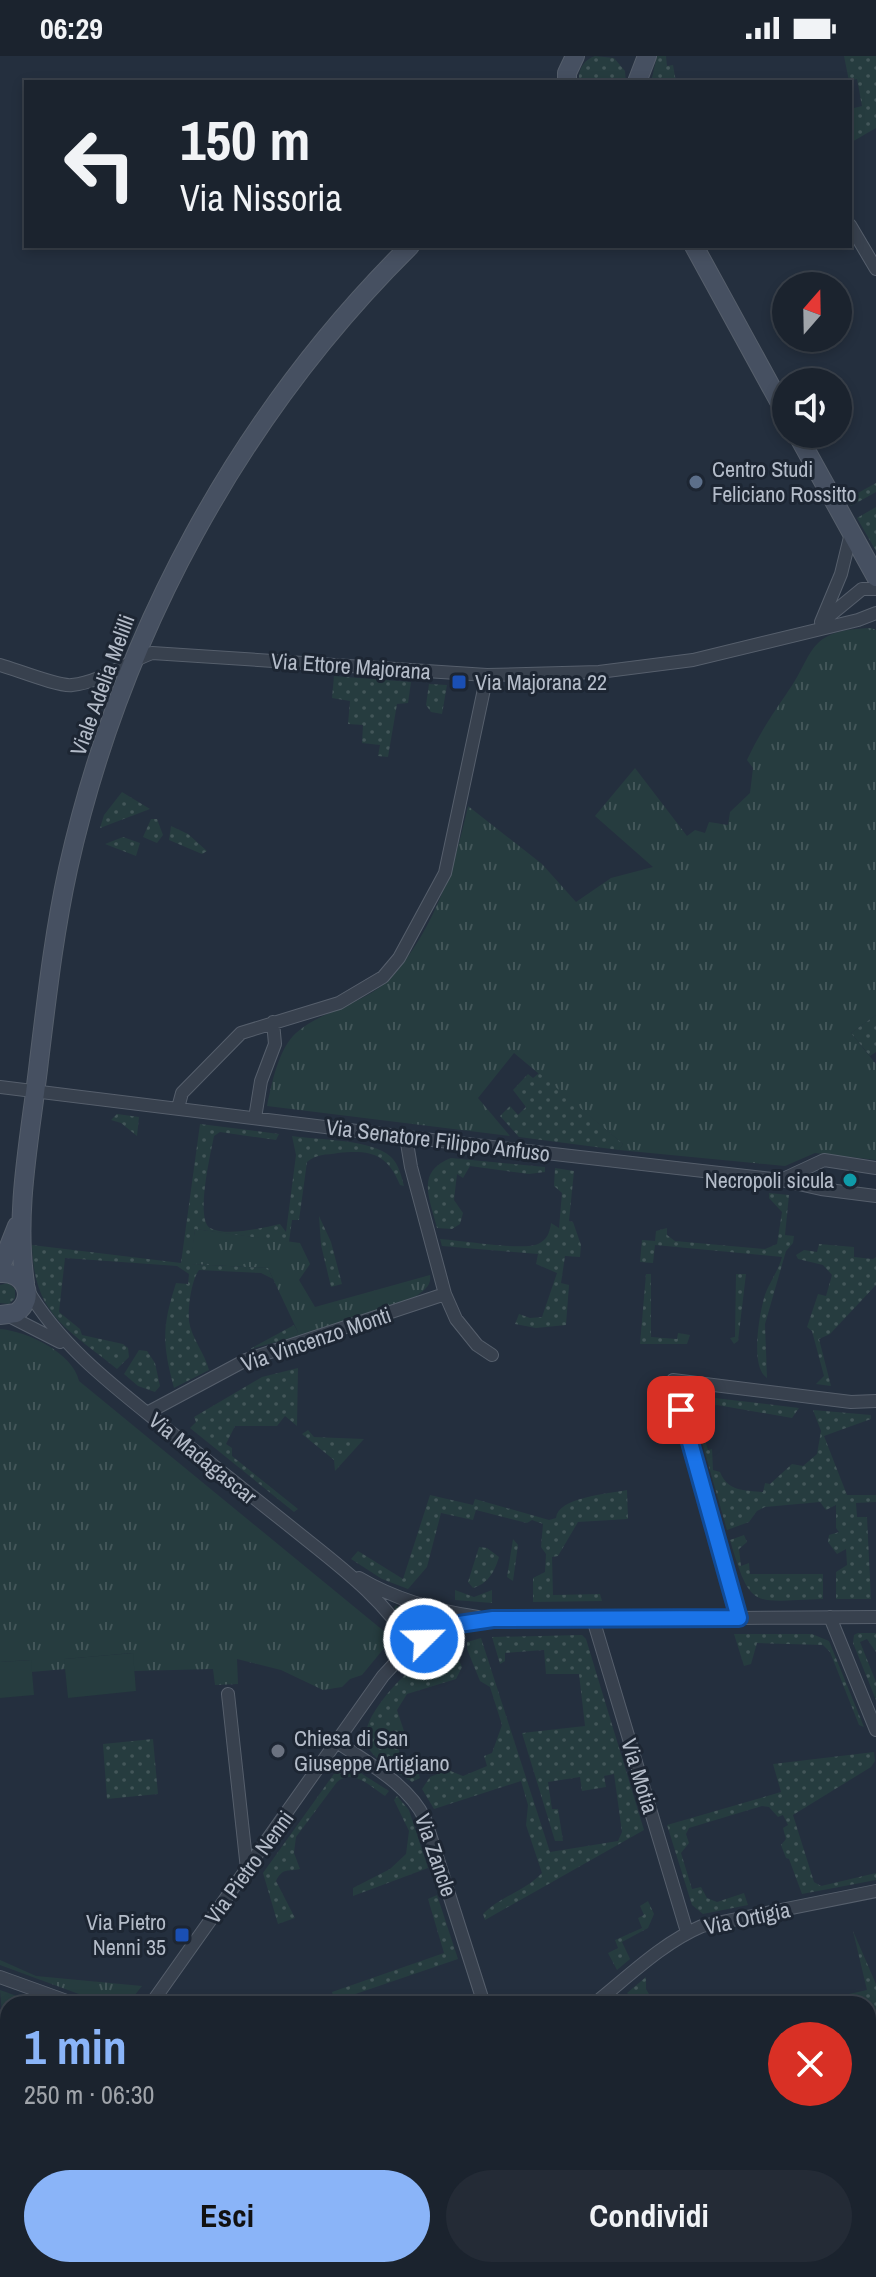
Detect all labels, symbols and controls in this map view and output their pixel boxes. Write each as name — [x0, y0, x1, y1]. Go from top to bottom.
text: 06:29 — [40, 8, 103, 48]
text: 150 m — [180, 102, 310, 177]
icon: left — [48, 112, 152, 216]
text: Via Nissoria — [180, 174, 342, 222]
north arrow — [772, 272, 852, 352]
map controls — [772, 272, 852, 448]
button: sound — [772, 368, 852, 448]
place label: Centro Studi Feliciano Rossitto — [712, 454, 857, 509]
marker: Centro Studi Feliciano Rossitto — [687, 473, 705, 491]
street label: Viale Adelia Melilli — [63, 610, 141, 760]
street label: Via Ettore Majorana — [270, 645, 432, 687]
place label: Via Majorana 22 — [475, 667, 607, 697]
marker: Via Majorana 22 — [450, 673, 468, 691]
street label: Via Senatore Filippo Anfuso — [324, 1111, 552, 1169]
place label: Necropoli sicula — [705, 1165, 834, 1195]
marker: Necropoli sicula — [841, 1171, 859, 1189]
street label: Via Vincenzo Monti — [237, 1299, 395, 1379]
pin — [647, 1376, 715, 1444]
icon: arrive — [659, 1388, 703, 1432]
street label: Via Madagascar — [143, 1405, 263, 1511]
position arrow — [382, 1597, 466, 1681]
place label: Chiesa di San Giuseppe Artigiano — [294, 1723, 449, 1778]
street label: Via Motia — [614, 1735, 666, 1817]
marker: Chiesa di San Giuseppe Artigiano — [269, 1742, 287, 1760]
street label: Via Pietro Nenni — [198, 1804, 300, 1930]
street label: Via Zancle — [408, 1809, 464, 1901]
street label: Via Ortigia — [701, 1894, 793, 1942]
place label: Via Pietro Nenni 35 — [86, 1907, 166, 1962]
marker: Via Pietro Nenni 35 — [173, 1926, 191, 1944]
text: 1 min — [24, 2014, 127, 2079]
button: close — [768, 2022, 852, 2106]
text: 250 m · 06:30 — [24, 2077, 154, 2112]
button: Esci — [24, 2170, 430, 2262]
button: Condividi — [446, 2170, 852, 2262]

